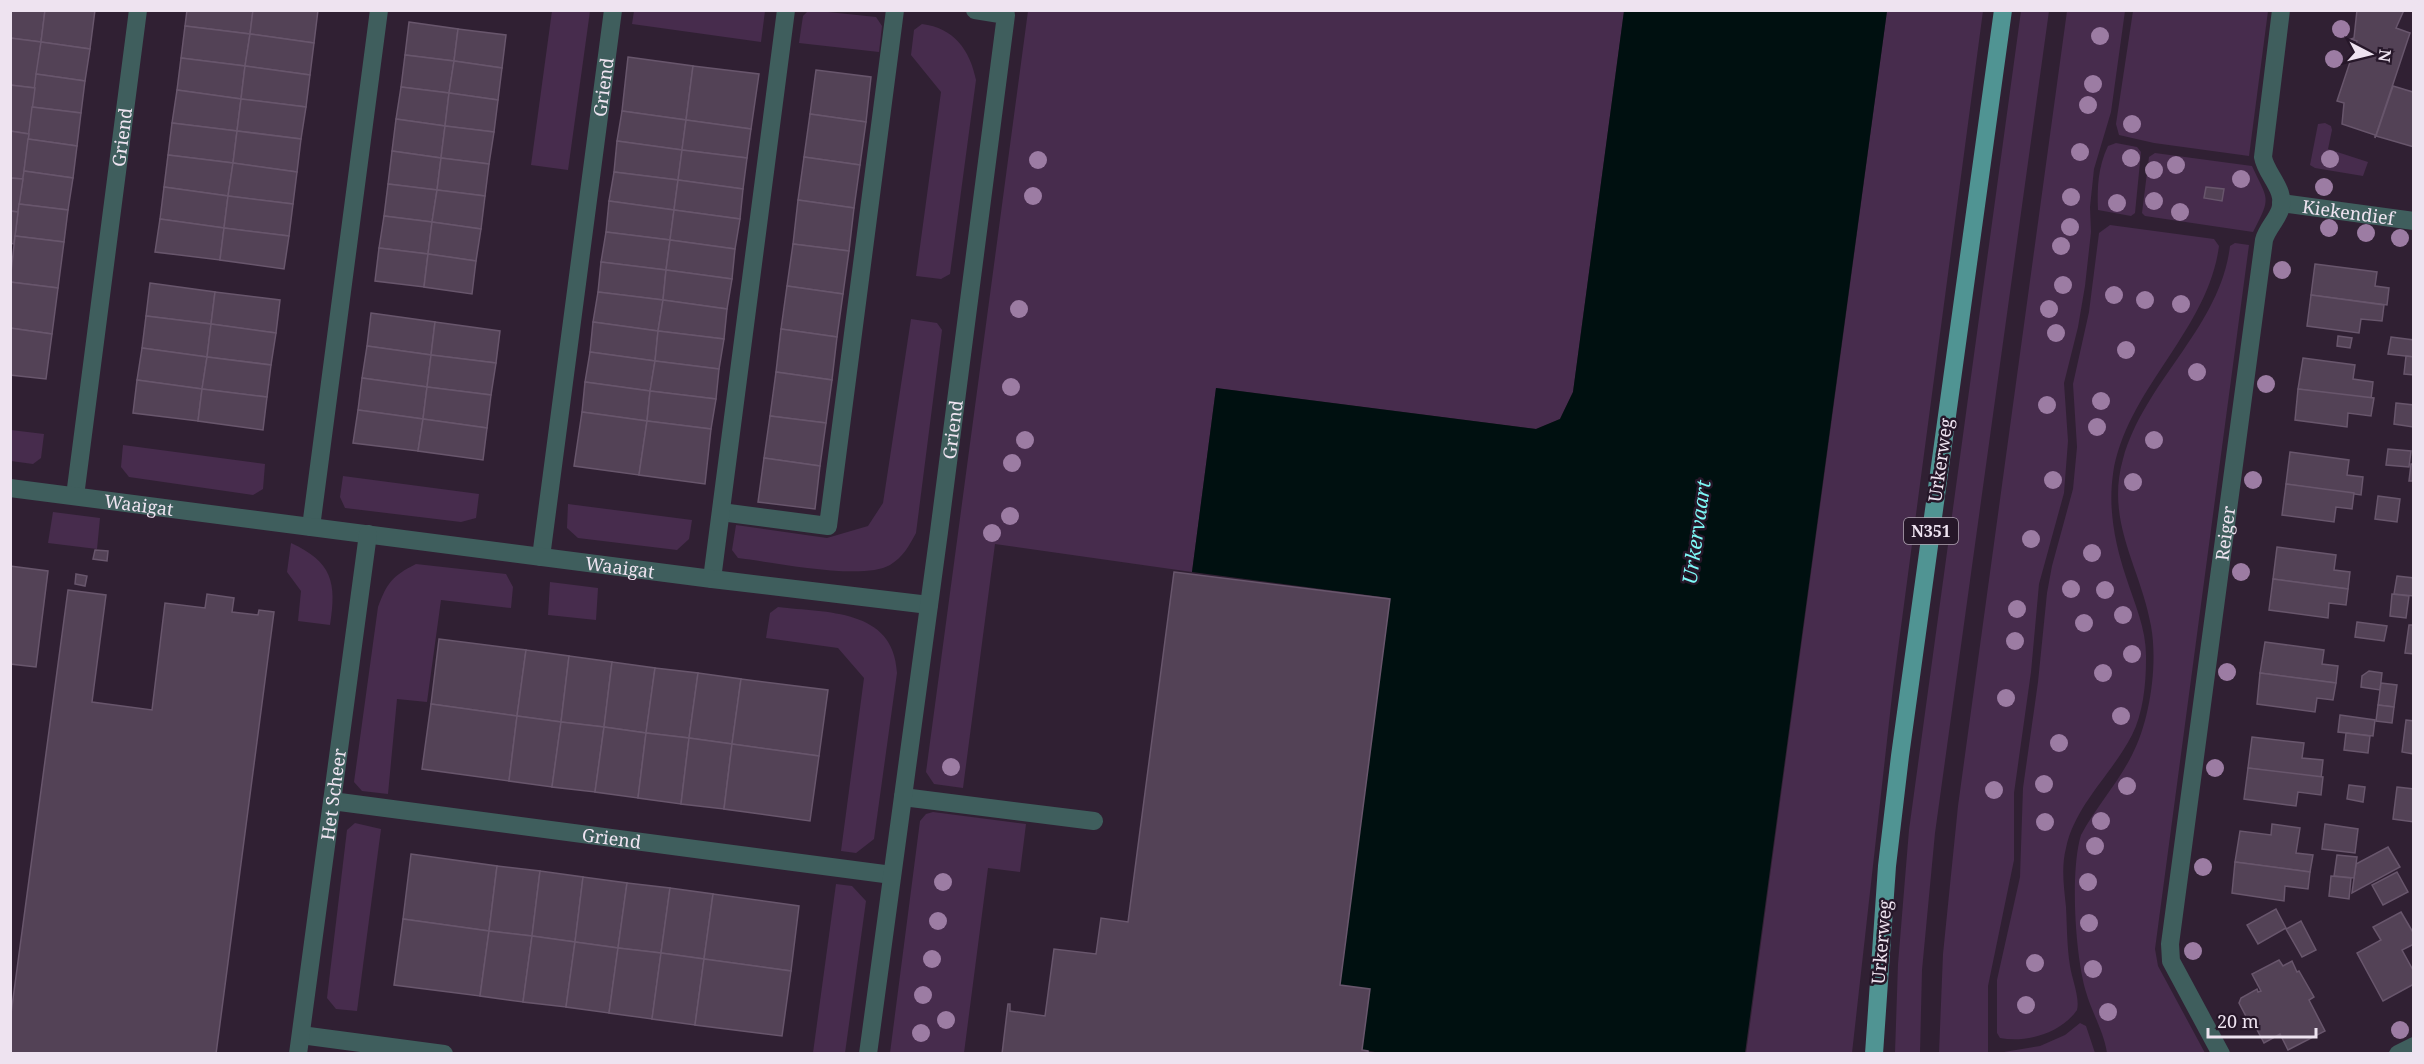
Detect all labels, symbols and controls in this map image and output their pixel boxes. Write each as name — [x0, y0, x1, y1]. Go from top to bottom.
north arrow — [2340, 24, 2400, 84]
text: N — [2373, 48, 2397, 64]
street label: Griend — [587, 56, 619, 118]
street label: Griend — [106, 106, 137, 168]
street label: Kiekendief — [2301, 194, 2397, 230]
street label: Griend — [937, 399, 968, 461]
street label: Urkerweg — [1922, 416, 1958, 504]
water label: Urkervaart — [1675, 478, 1717, 586]
street label: Waaigat — [103, 488, 175, 521]
street label: Reiger — [2209, 504, 2240, 562]
road number: N351 — [1904, 518, 1958, 544]
street label: Waaigat — [584, 551, 656, 583]
street label: Het Scheer — [315, 746, 351, 842]
street label: Griend — [581, 822, 643, 854]
street label: Urkerweg — [1865, 899, 1897, 985]
scale bar — [2208, 1001, 2316, 1039]
text: 20 m — [2217, 1009, 2259, 1033]

